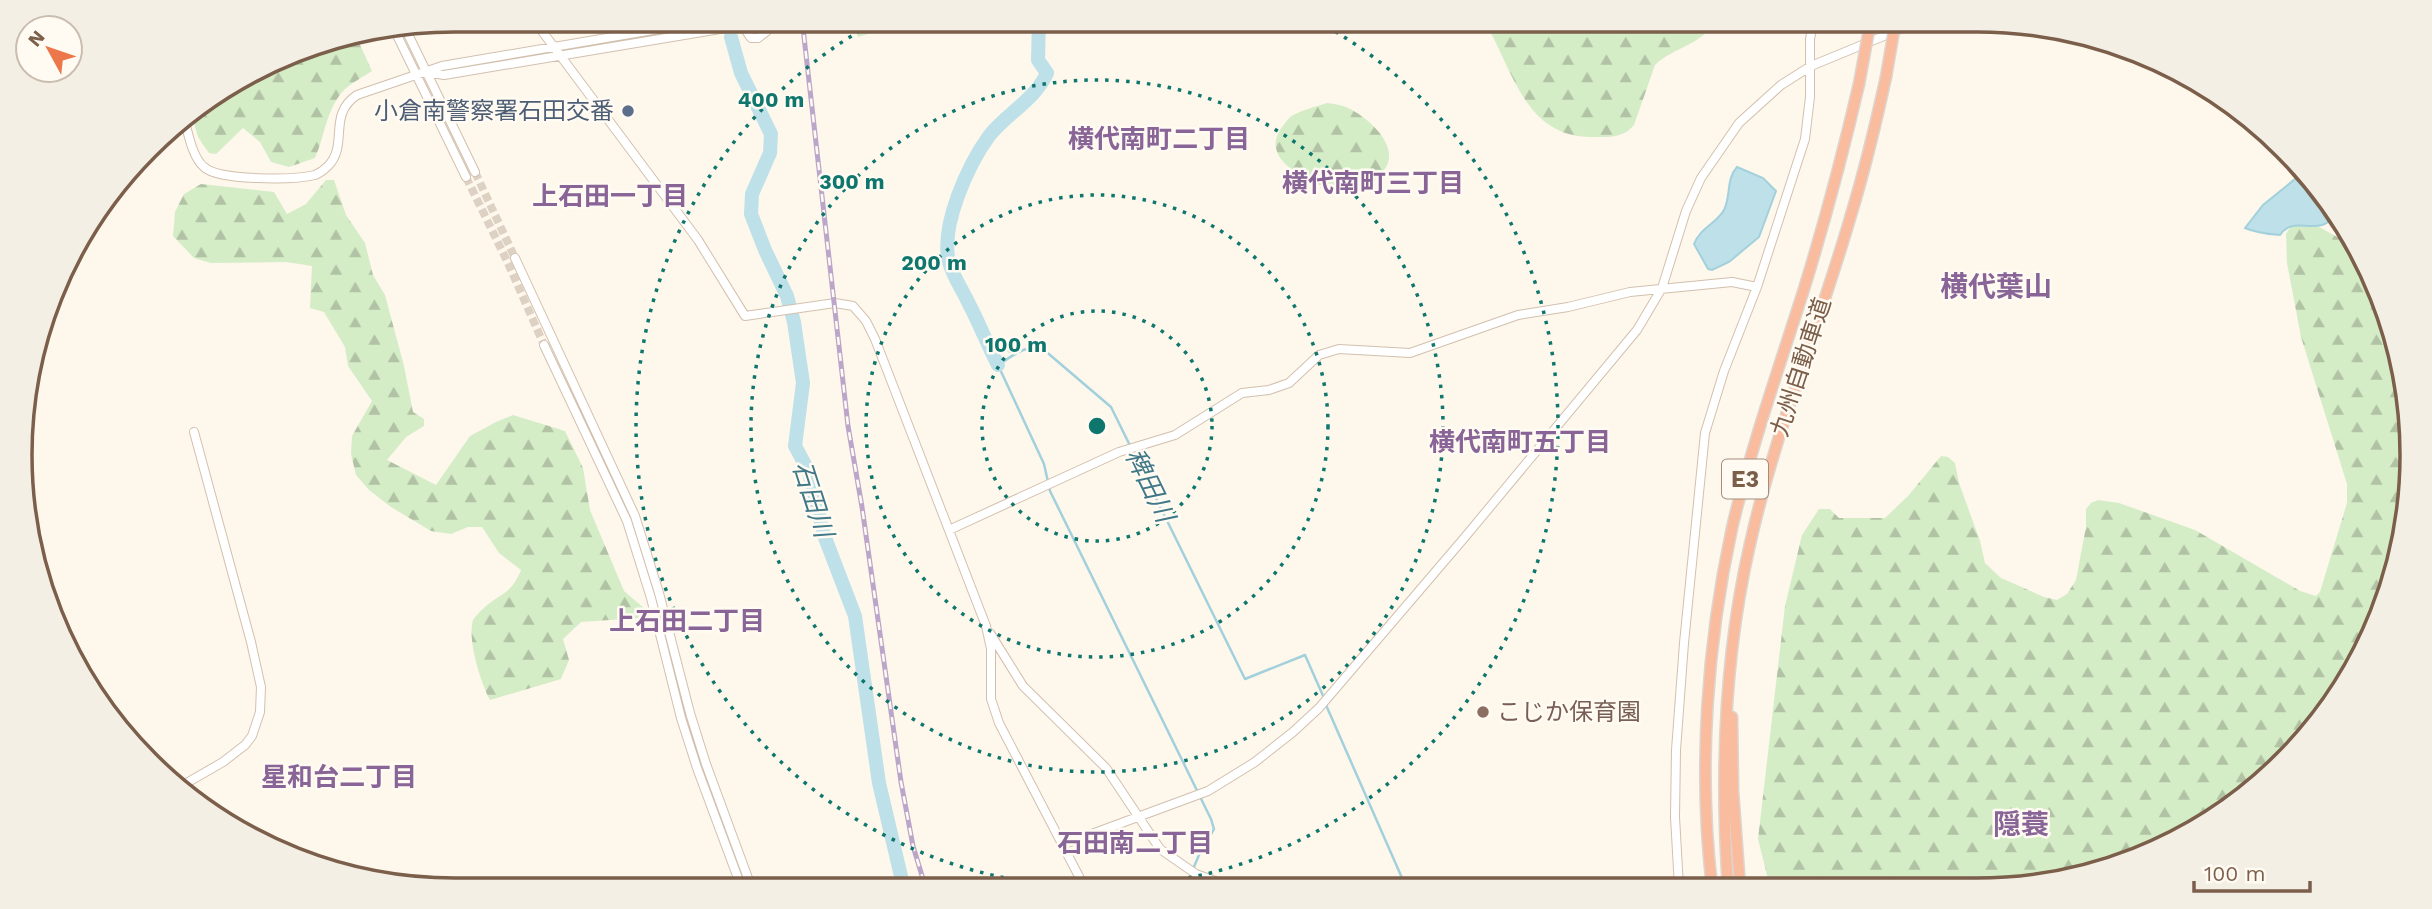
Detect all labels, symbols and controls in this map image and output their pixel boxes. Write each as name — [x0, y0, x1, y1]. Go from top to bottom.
north arrow — [14, 14, 84, 84]
text: N — [23, 26, 50, 51]
text: 400 m — [738, 87, 804, 112]
place label: 小倉南警察署石田交番 — [374, 97, 614, 125]
marker: 小倉南警察署石田交番 — [620, 103, 636, 119]
district label: 横代南町二丁目 — [1068, 124, 1250, 154]
district label: 横代南町三丁目 — [1282, 168, 1464, 198]
text: 300 m — [819, 169, 885, 194]
district label: 上石田一丁目 — [532, 181, 688, 211]
text: 200 m — [901, 250, 967, 275]
district label: 横代葉山 — [1940, 270, 2052, 303]
street label: 九州自動車道 — [1765, 294, 1837, 440]
text: 100 m — [985, 332, 1047, 357]
centre of rings — [1085, 414, 1109, 438]
district label: 横代南町五丁目 — [1429, 427, 1611, 457]
water label: 稗田川 — [1119, 443, 1182, 529]
water label: 石田川 — [787, 457, 840, 544]
road number: E3 — [1722, 460, 1768, 499]
district label: 上石田二丁目 — [609, 606, 765, 636]
place label: こじか保育園 — [1497, 698, 1641, 726]
marker: こじか保育園 — [1475, 704, 1491, 720]
district label: 星和台二丁目 — [261, 762, 417, 792]
district label: 隠蓑 — [1993, 808, 2049, 841]
district label: 石田南二丁目 — [1057, 828, 1213, 858]
scale bar — [2194, 850, 2310, 894]
text: 100 m — [2204, 861, 2266, 886]

